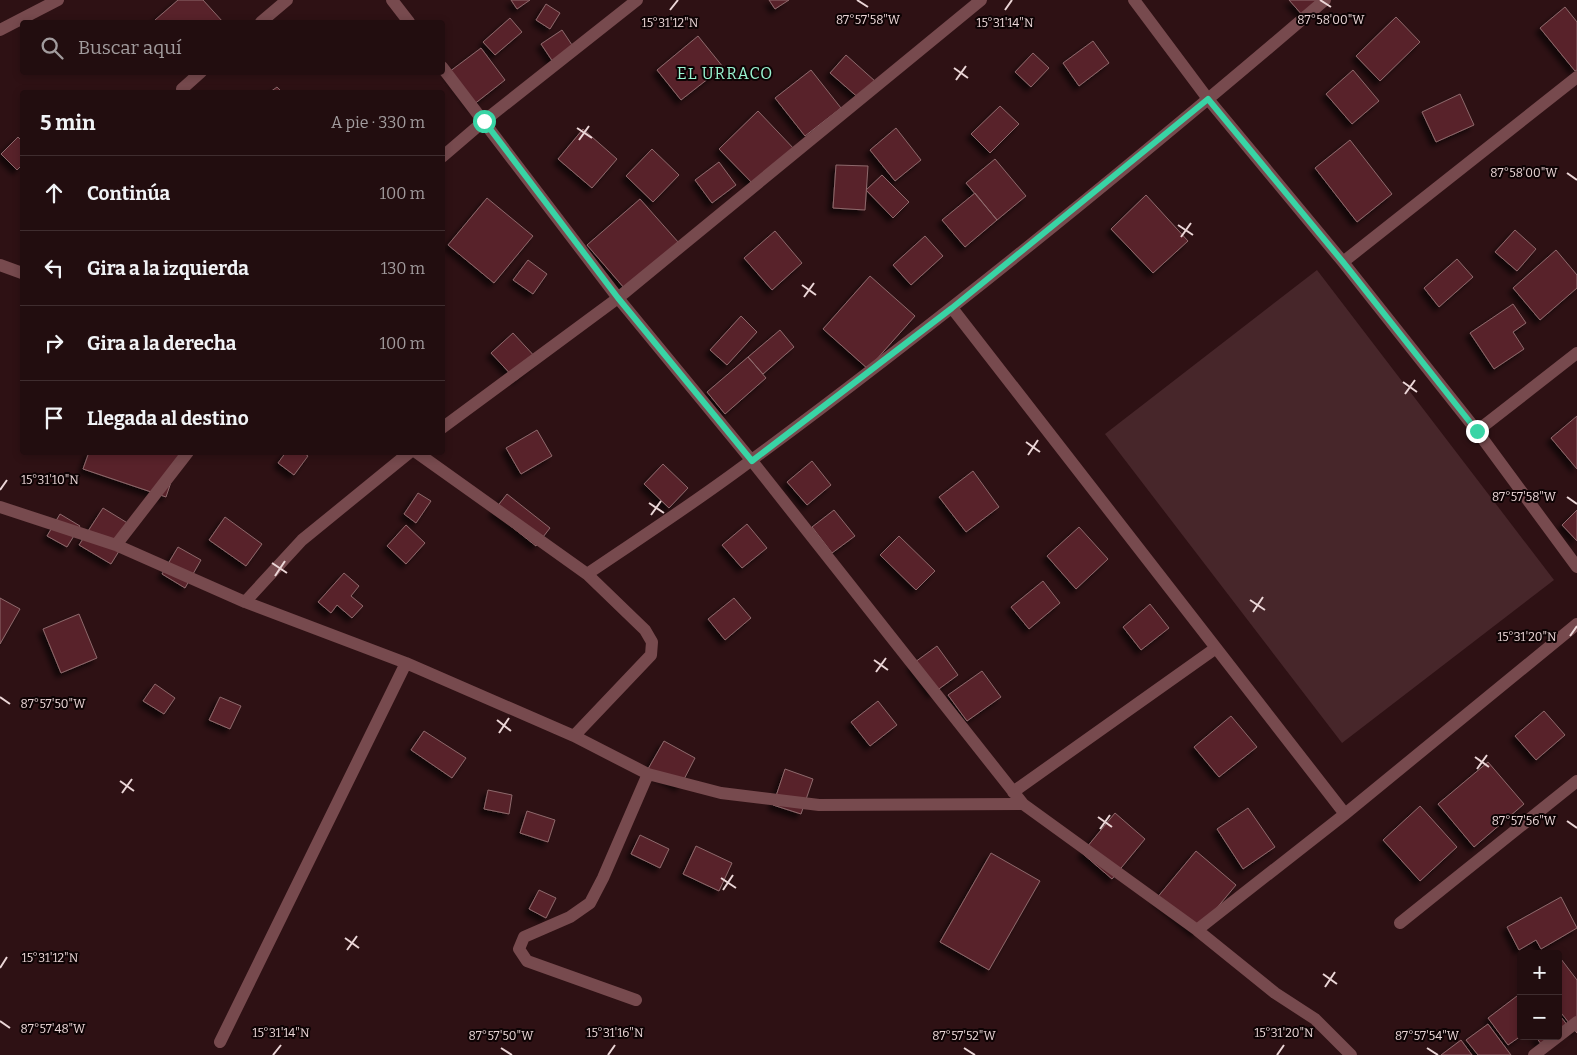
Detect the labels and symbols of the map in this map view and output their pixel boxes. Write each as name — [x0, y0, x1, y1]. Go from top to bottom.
text: 87°57'58"W — [836, 13, 901, 27]
text: 87°58'00"W — [1297, 13, 1365, 27]
text: 15°31'12"N — [642, 16, 699, 30]
text: 15°31'14"N — [977, 16, 1034, 30]
district label: EL URRACO — [677, 64, 773, 83]
route start — [473, 110, 496, 133]
text: 87°58'00"W — [1490, 166, 1558, 180]
route end — [1466, 420, 1489, 443]
text: 15°31'10"N — [21, 473, 79, 487]
text: 87°57'58"W — [1492, 490, 1557, 504]
text: 15°31'20"N — [1497, 630, 1557, 644]
text: 87°57'50"W — [21, 697, 86, 711]
text: 87°57'56"W — [1492, 814, 1557, 828]
text: 15°31'12"N — [22, 951, 79, 965]
text: 87°57'48"W — [21, 1022, 86, 1036]
text: 15°31'14"N — [253, 1026, 310, 1040]
text: 15°31'16"N — [587, 1026, 644, 1040]
text: 15°31'20"N — [1254, 1026, 1314, 1040]
text: 87°57'50"W — [469, 1029, 534, 1043]
text: 87°57'52"W — [932, 1029, 996, 1043]
text: 87°57'54"W — [1395, 1029, 1460, 1043]

